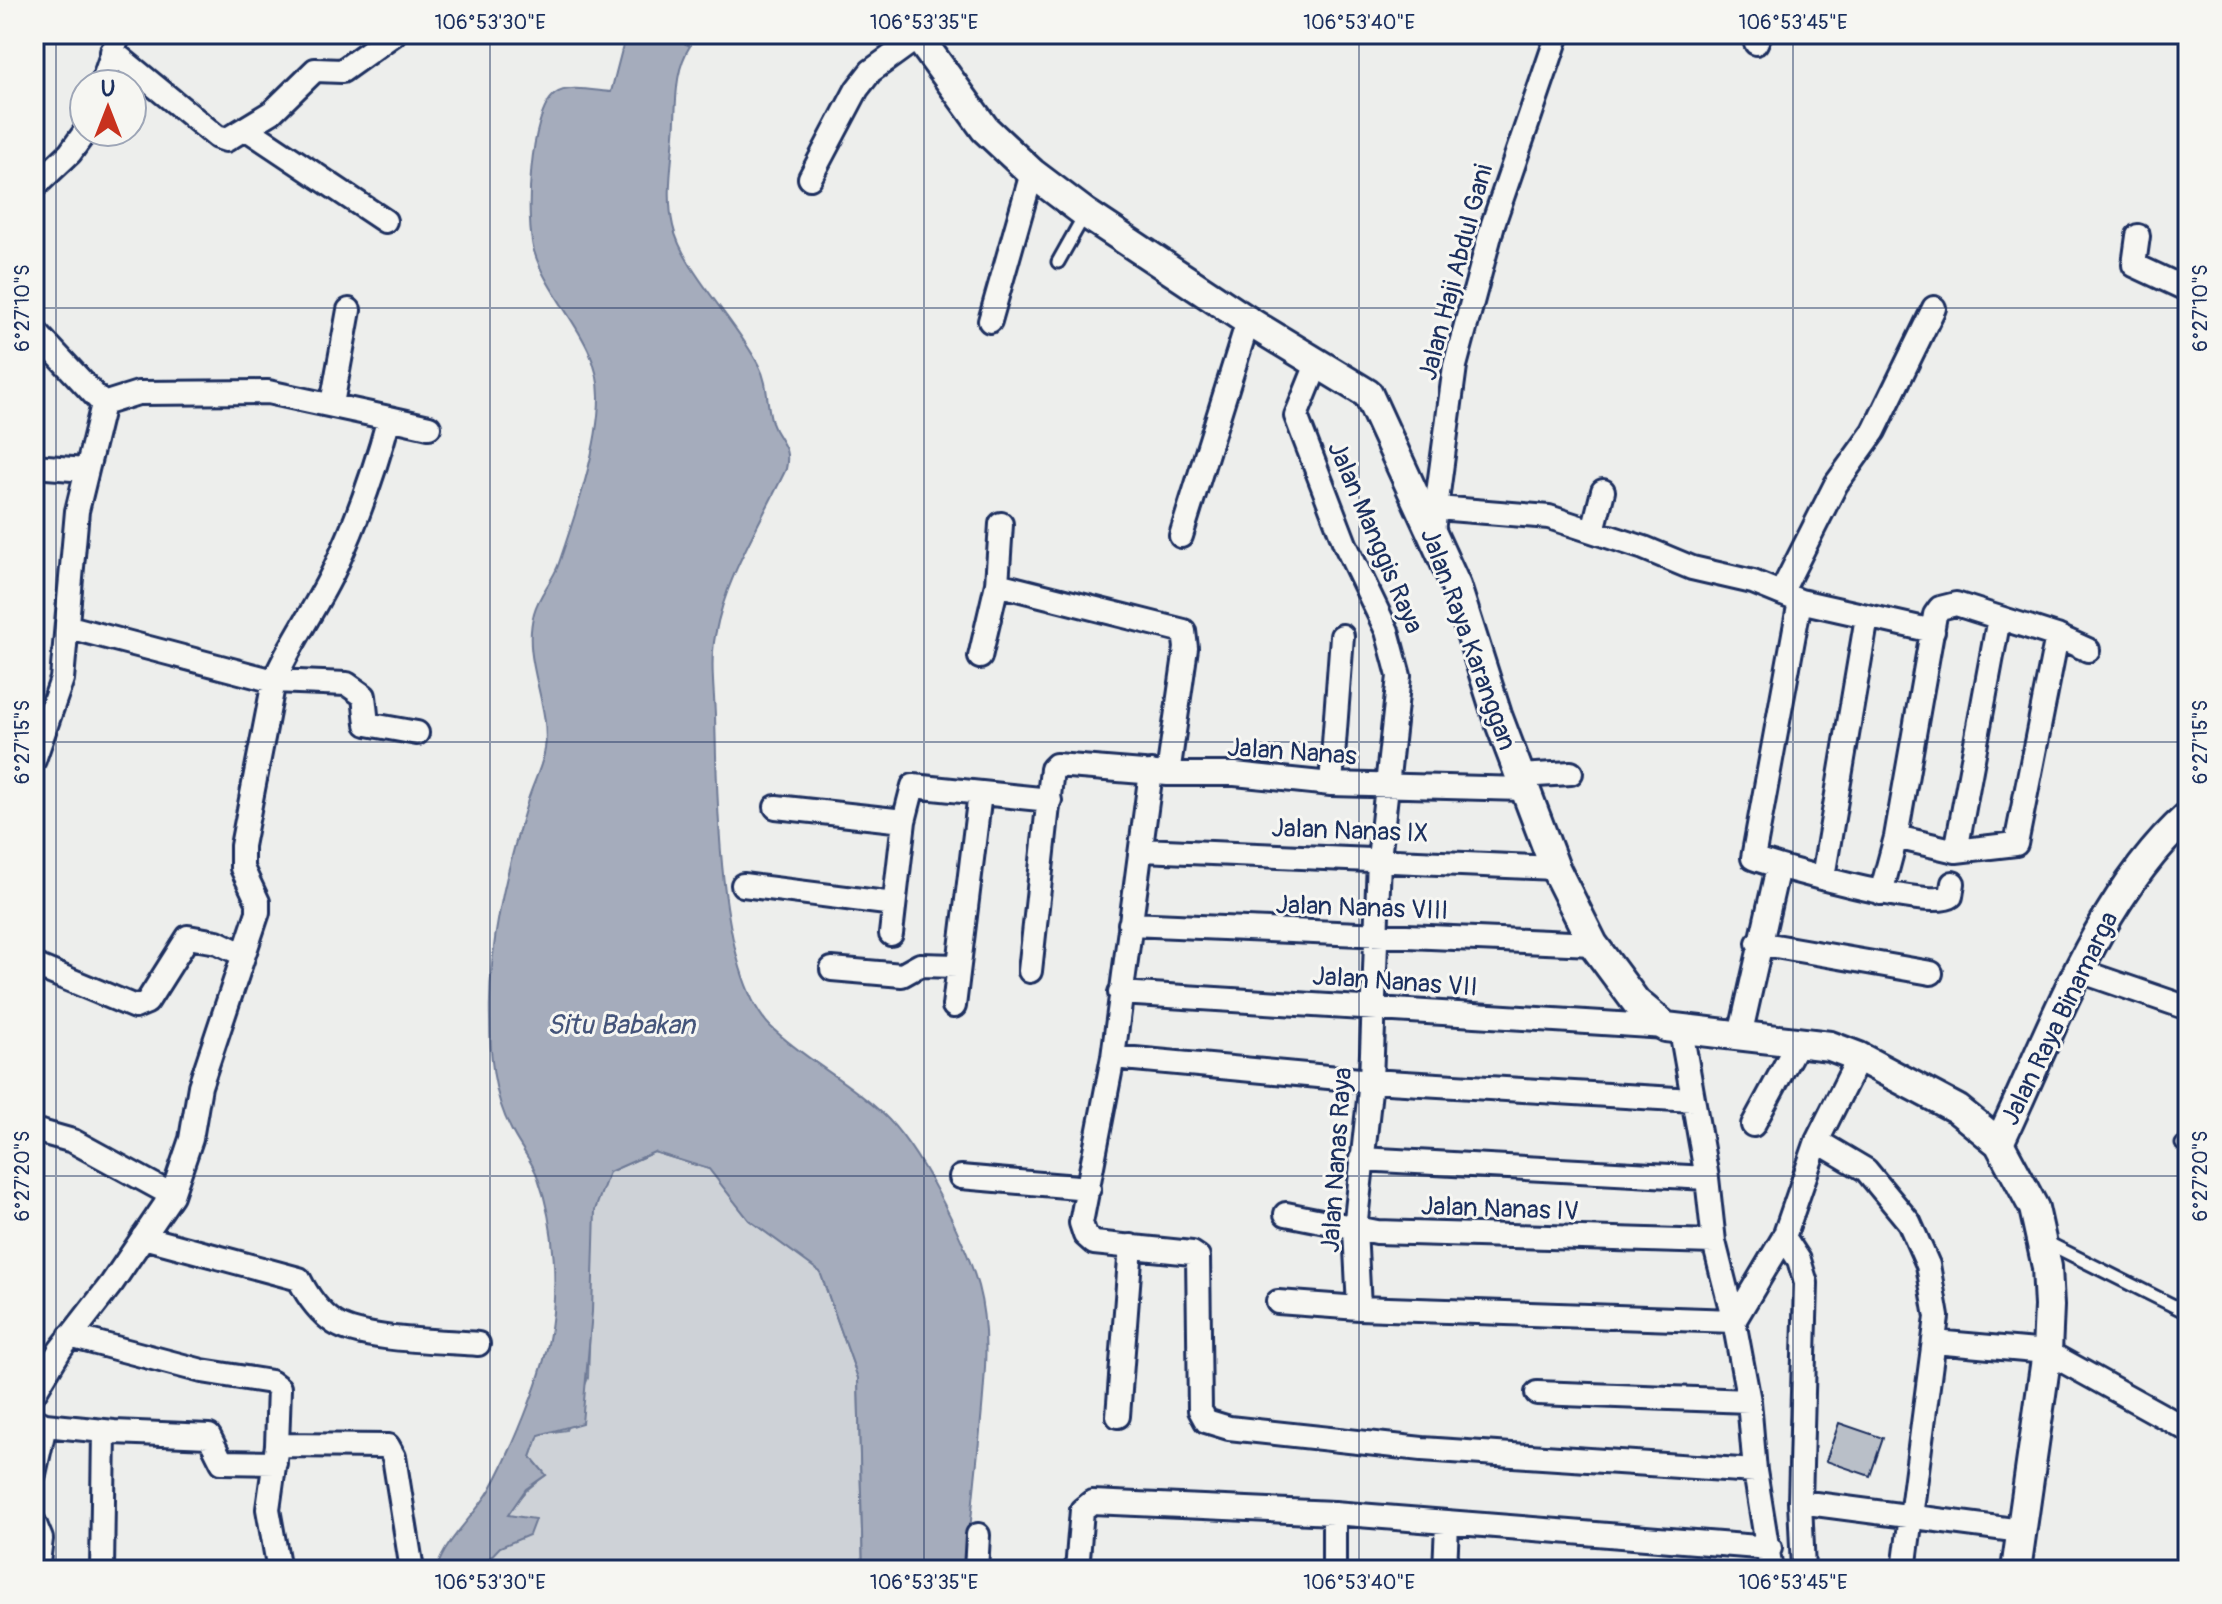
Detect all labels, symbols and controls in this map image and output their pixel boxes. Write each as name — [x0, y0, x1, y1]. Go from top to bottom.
text: 106°53'30"E — [434, 10, 546, 35]
text: 106°53'35"E — [870, 10, 978, 35]
text: 106°53'40"E — [1303, 10, 1415, 35]
text: 106°53'45"E — [1739, 10, 1847, 35]
north arrow — [68, 68, 148, 148]
text: U — [101, 75, 115, 103]
street label: Jalan Haji Abdul Gani — [1412, 161, 1500, 384]
text: 6°27'10"S — [10, 264, 35, 352]
text: 6°27'10"S — [2188, 264, 2213, 352]
street label: Jalan Manggis Raya — [1320, 437, 1430, 638]
street label: Jalan Raya Karanggan — [1413, 524, 1523, 755]
text: 6°27'15"S — [10, 700, 35, 784]
text: 6°27'15"S — [2188, 700, 2213, 784]
street label: Jalan Nanas — [1226, 732, 1358, 773]
street label: Jalan Nanas IX — [1271, 812, 1429, 850]
street label: Jalan Nanas VIII — [1275, 889, 1449, 927]
street label: Jalan Raya Binamarga — [1994, 906, 2126, 1131]
street label: Jalan Nanas VII — [1311, 960, 1479, 1004]
water label: Situ Babakan — [547, 1008, 696, 1043]
street label: Jalan Nanas Raya — [1315, 1066, 1359, 1254]
text: 6°27'20"S — [10, 1131, 35, 1221]
text: 6°27'20"S — [2188, 1131, 2213, 1221]
street label: Jalan Nanas IV — [1420, 1190, 1580, 1228]
text: 106°53'30"E — [434, 1570, 546, 1595]
text: 106°53'35"E — [870, 1570, 978, 1595]
text: 106°53'40"E — [1303, 1570, 1415, 1595]
text: 106°53'45"E — [1739, 1570, 1847, 1595]

